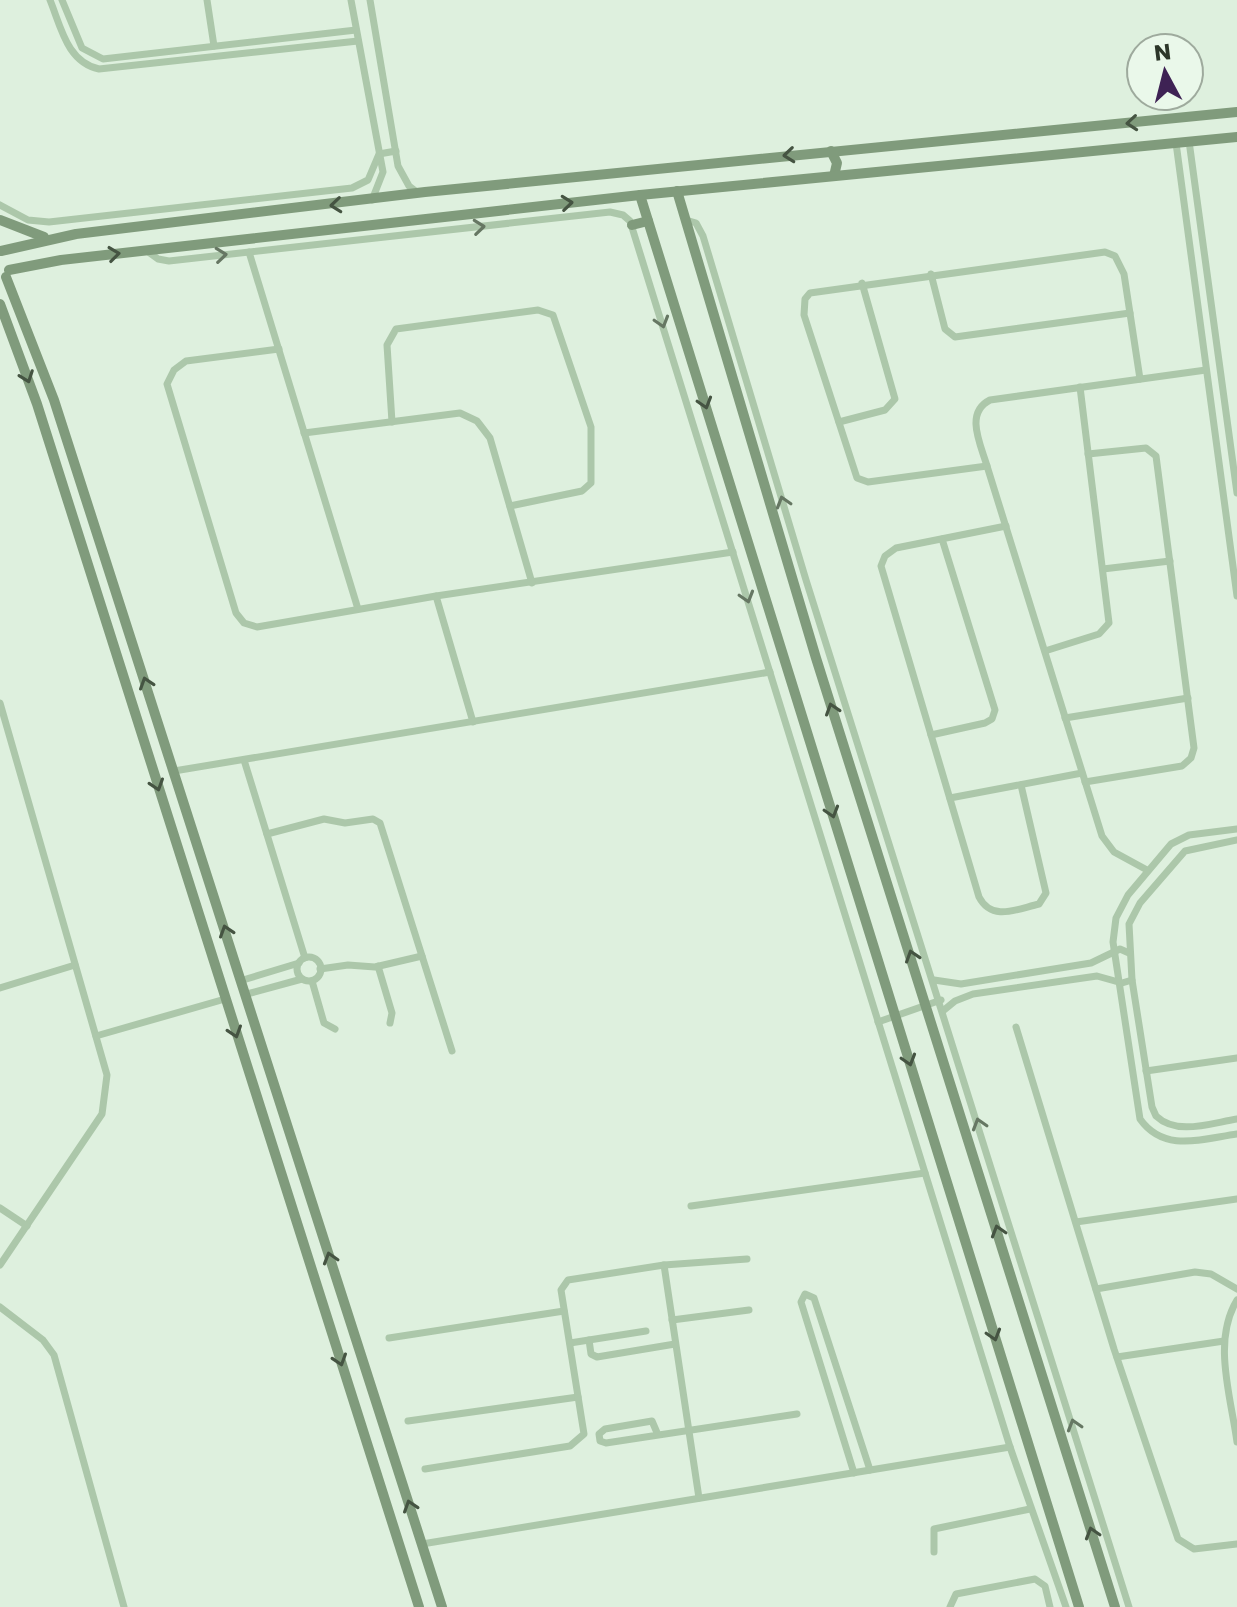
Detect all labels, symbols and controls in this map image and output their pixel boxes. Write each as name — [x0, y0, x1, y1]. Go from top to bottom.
north arrow — [1125, 32, 1205, 112]
text: N — [1153, 36, 1173, 69]
one-way arrow — [1125, 114, 1138, 131]
one-way arrow — [782, 147, 795, 164]
one-way arrow — [561, 195, 574, 212]
one-way arrow — [329, 196, 342, 213]
one-way arrow — [473, 218, 486, 235]
one-way arrow — [108, 246, 121, 263]
one-way arrow — [215, 247, 228, 264]
one-way arrow — [653, 314, 669, 328]
one-way arrow — [17, 369, 33, 383]
one-way arrow — [696, 396, 712, 409]
one-way arrow — [776, 496, 792, 510]
one-way arrow — [738, 589, 754, 603]
one-way arrow — [139, 677, 155, 691]
one-way arrow — [825, 702, 841, 716]
one-way arrow — [148, 777, 164, 791]
one-way arrow — [822, 804, 838, 818]
one-way arrow — [220, 924, 236, 938]
one-way arrow — [905, 950, 921, 964]
one-way arrow — [226, 1025, 242, 1039]
one-way arrow — [900, 1053, 916, 1067]
one-way arrow — [973, 1118, 989, 1132]
one-way arrow — [991, 1224, 1007, 1238]
one-way arrow — [324, 1252, 340, 1266]
one-way arrow — [985, 1328, 1001, 1342]
one-way arrow — [330, 1353, 346, 1367]
one-way arrow — [1067, 1419, 1083, 1433]
one-way arrow — [403, 1500, 419, 1514]
one-way arrow — [1085, 1526, 1101, 1540]

